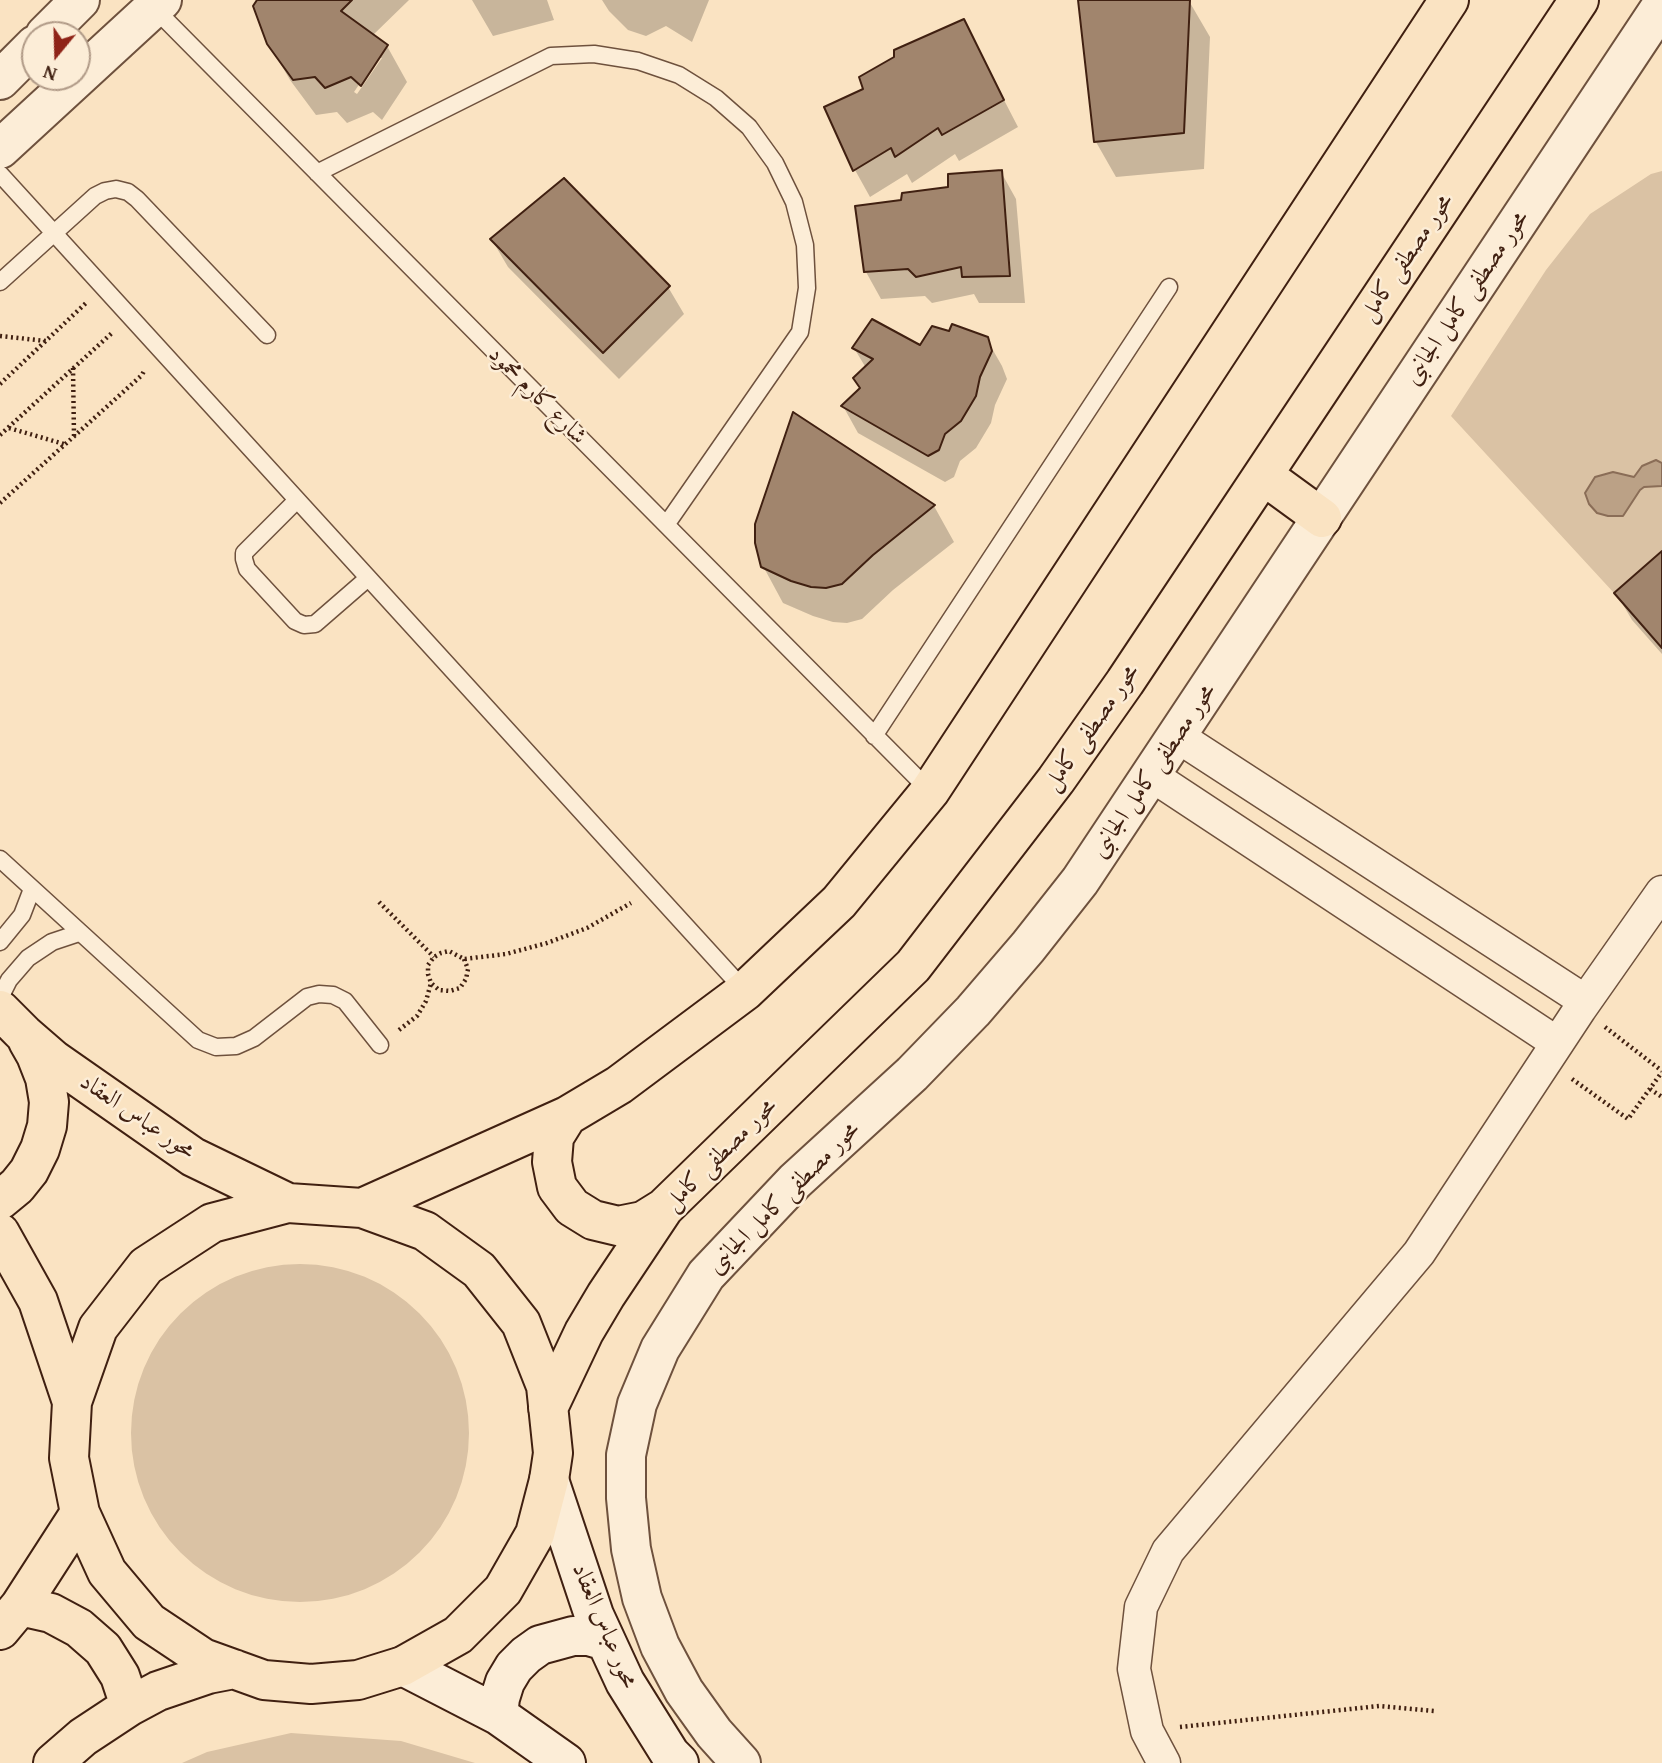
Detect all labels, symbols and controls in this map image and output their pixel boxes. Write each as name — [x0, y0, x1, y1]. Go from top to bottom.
north arrow — [21, 21, 91, 91]
text: N — [39, 59, 60, 89]
street label: محور مصطفى كامل — [1354, 189, 1460, 327]
street label: محور مصطفى كامل الجانبى — [1398, 206, 1536, 390]
street label: شارع كارم محمود — [482, 341, 592, 451]
street label: محور مصطفى كامل — [1038, 659, 1146, 797]
street label: محور مصطفى كامل الجانبى — [1085, 679, 1223, 863]
street label: محور عباس العقاد — [74, 1068, 200, 1166]
street label: محور مصطفى كامل — [659, 1093, 783, 1217]
street label: محور مصطفى كامل الجانبى — [702, 1116, 866, 1280]
street label: محور عباس العقاد — [565, 1559, 643, 1693]

